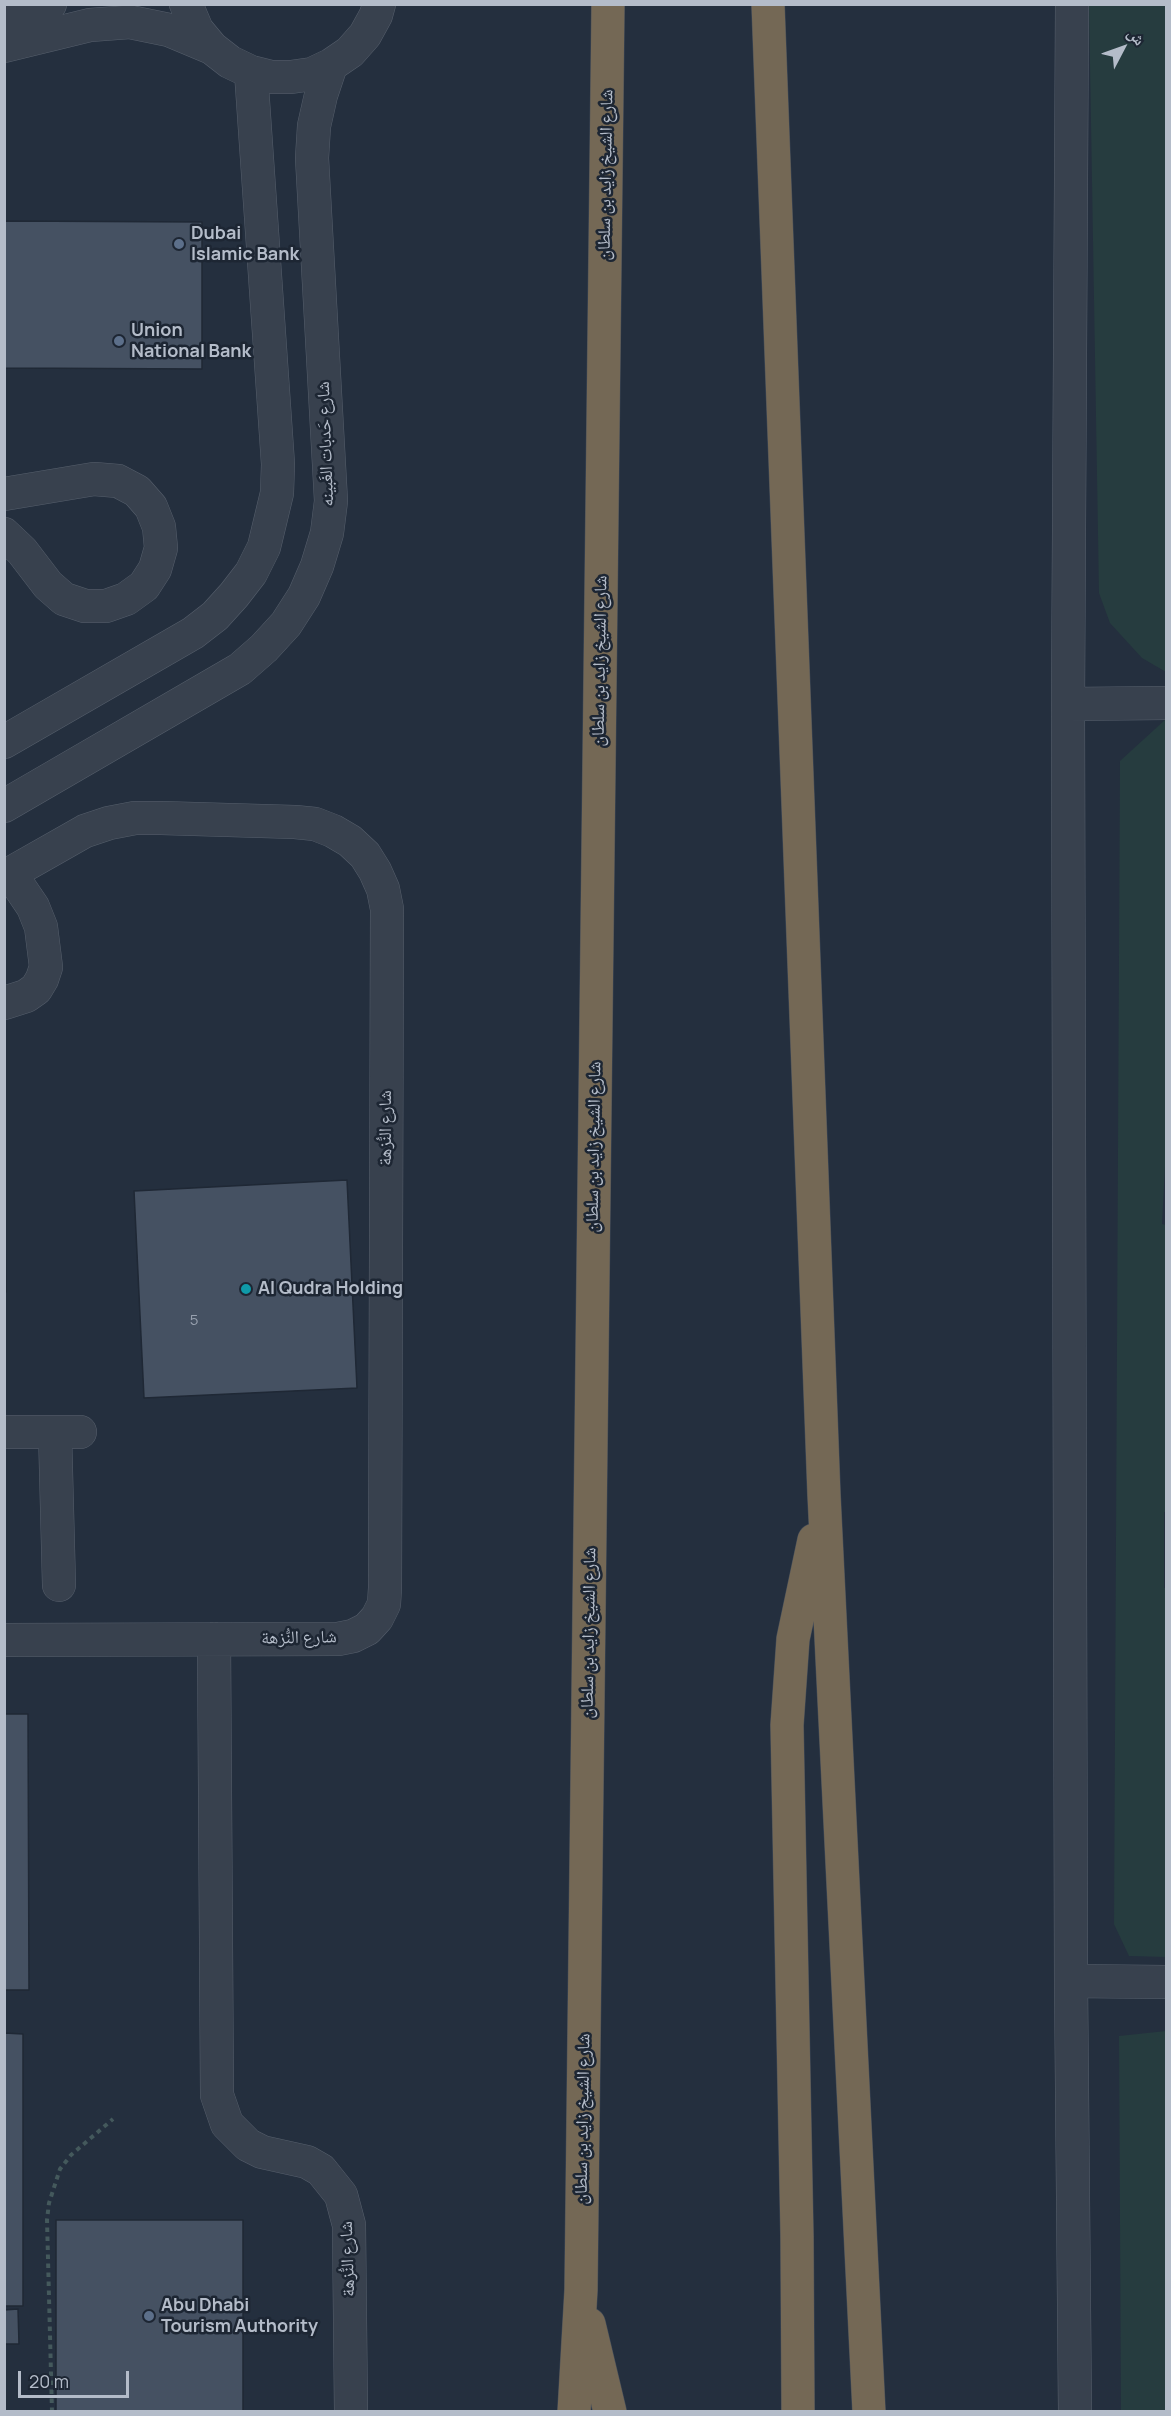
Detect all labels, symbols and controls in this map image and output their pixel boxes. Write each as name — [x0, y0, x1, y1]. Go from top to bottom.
north arrow — [1093, 18, 1153, 78]
text: ش — [1123, 23, 1150, 50]
street label: شارع الشيخ زايد بن سلطان — [594, 89, 618, 261]
place label: Dubai Islamic Bank — [191, 223, 299, 266]
marker: Dubai Islamic Bank — [172, 237, 186, 251]
place label: Union National Bank — [131, 320, 251, 362]
marker: Union National Bank — [112, 334, 126, 348]
street label: شارع حَدبات الغَبينه — [313, 381, 339, 507]
street label: شارع الشيخ زايد بن سلطان — [588, 575, 612, 747]
street label: شارع الشيخ زايد بن سلطان — [582, 1061, 606, 1233]
street label: شارع النُّزهة — [375, 1090, 397, 1166]
place label: Al Qudra Holding — [258, 1278, 403, 1300]
marker: Al Qudra Holding — [239, 1282, 253, 1296]
house number: 5 — [190, 1312, 198, 1330]
street label: شارع الشيخ زايد بن سلطان — [577, 1547, 601, 1719]
street label: شارع النُّزهة — [261, 1627, 337, 1649]
street label: شارع الشيخ زايد بن سلطان — [571, 2033, 595, 2205]
street label: شارع النُّزهة — [336, 2221, 360, 2297]
place label: Abu Dhabi Tourism Authority — [161, 2295, 318, 2338]
marker: Abu Dhabi Tourism Authority — [142, 2309, 156, 2323]
scale bar — [21, 2359, 132, 2397]
text: 20 m — [29, 2369, 69, 2393]

